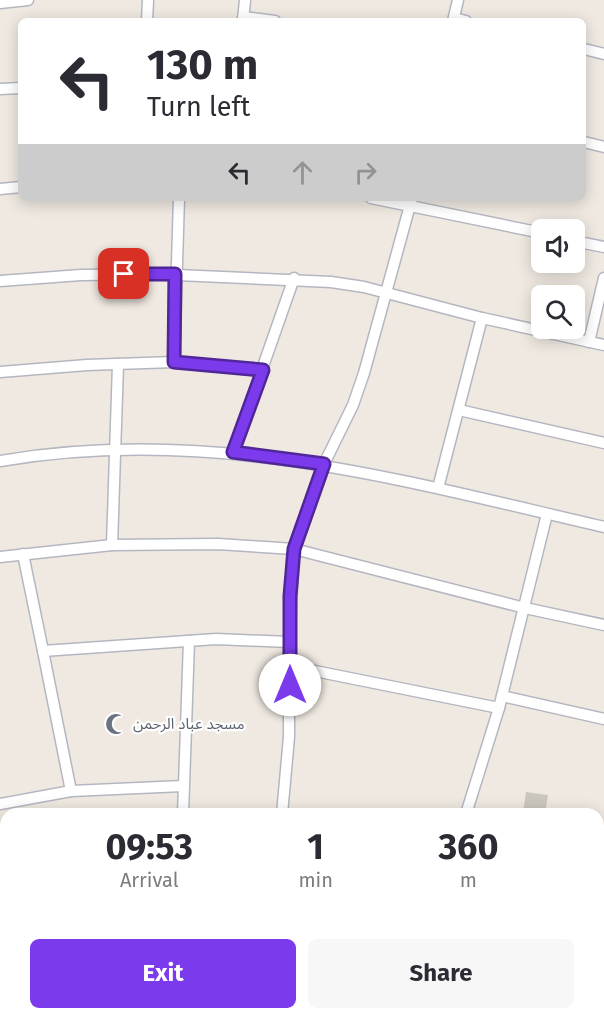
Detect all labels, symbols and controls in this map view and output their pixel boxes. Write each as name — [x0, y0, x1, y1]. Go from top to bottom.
text: 130 m — [147, 40, 258, 90]
icon: left — [48, 42, 126, 120]
text: Turn left — [147, 91, 250, 123]
icon: left — [223, 156, 256, 189]
icon: ahead — [286, 156, 319, 189]
icon: right — [349, 156, 382, 189]
map controls — [531, 219, 585, 339]
button: sound — [531, 219, 585, 273]
pin — [98, 248, 149, 299]
icon: arrive — [107, 257, 140, 290]
button: search — [531, 285, 585, 339]
position arrow — [258, 653, 322, 717]
mosque icon: مسجد عباد الرحمن — [104, 712, 128, 736]
place label: مسجد عباد الرحمن — [133, 715, 245, 733]
text: 09:53 — [105, 825, 193, 869]
text: 1 — [307, 825, 324, 869]
text: 360 — [438, 825, 498, 869]
text: Arrival — [120, 868, 179, 892]
text: min — [298, 868, 333, 892]
text: m — [460, 868, 477, 892]
button: Exit — [30, 939, 296, 1008]
button: Share — [308, 939, 574, 1008]

